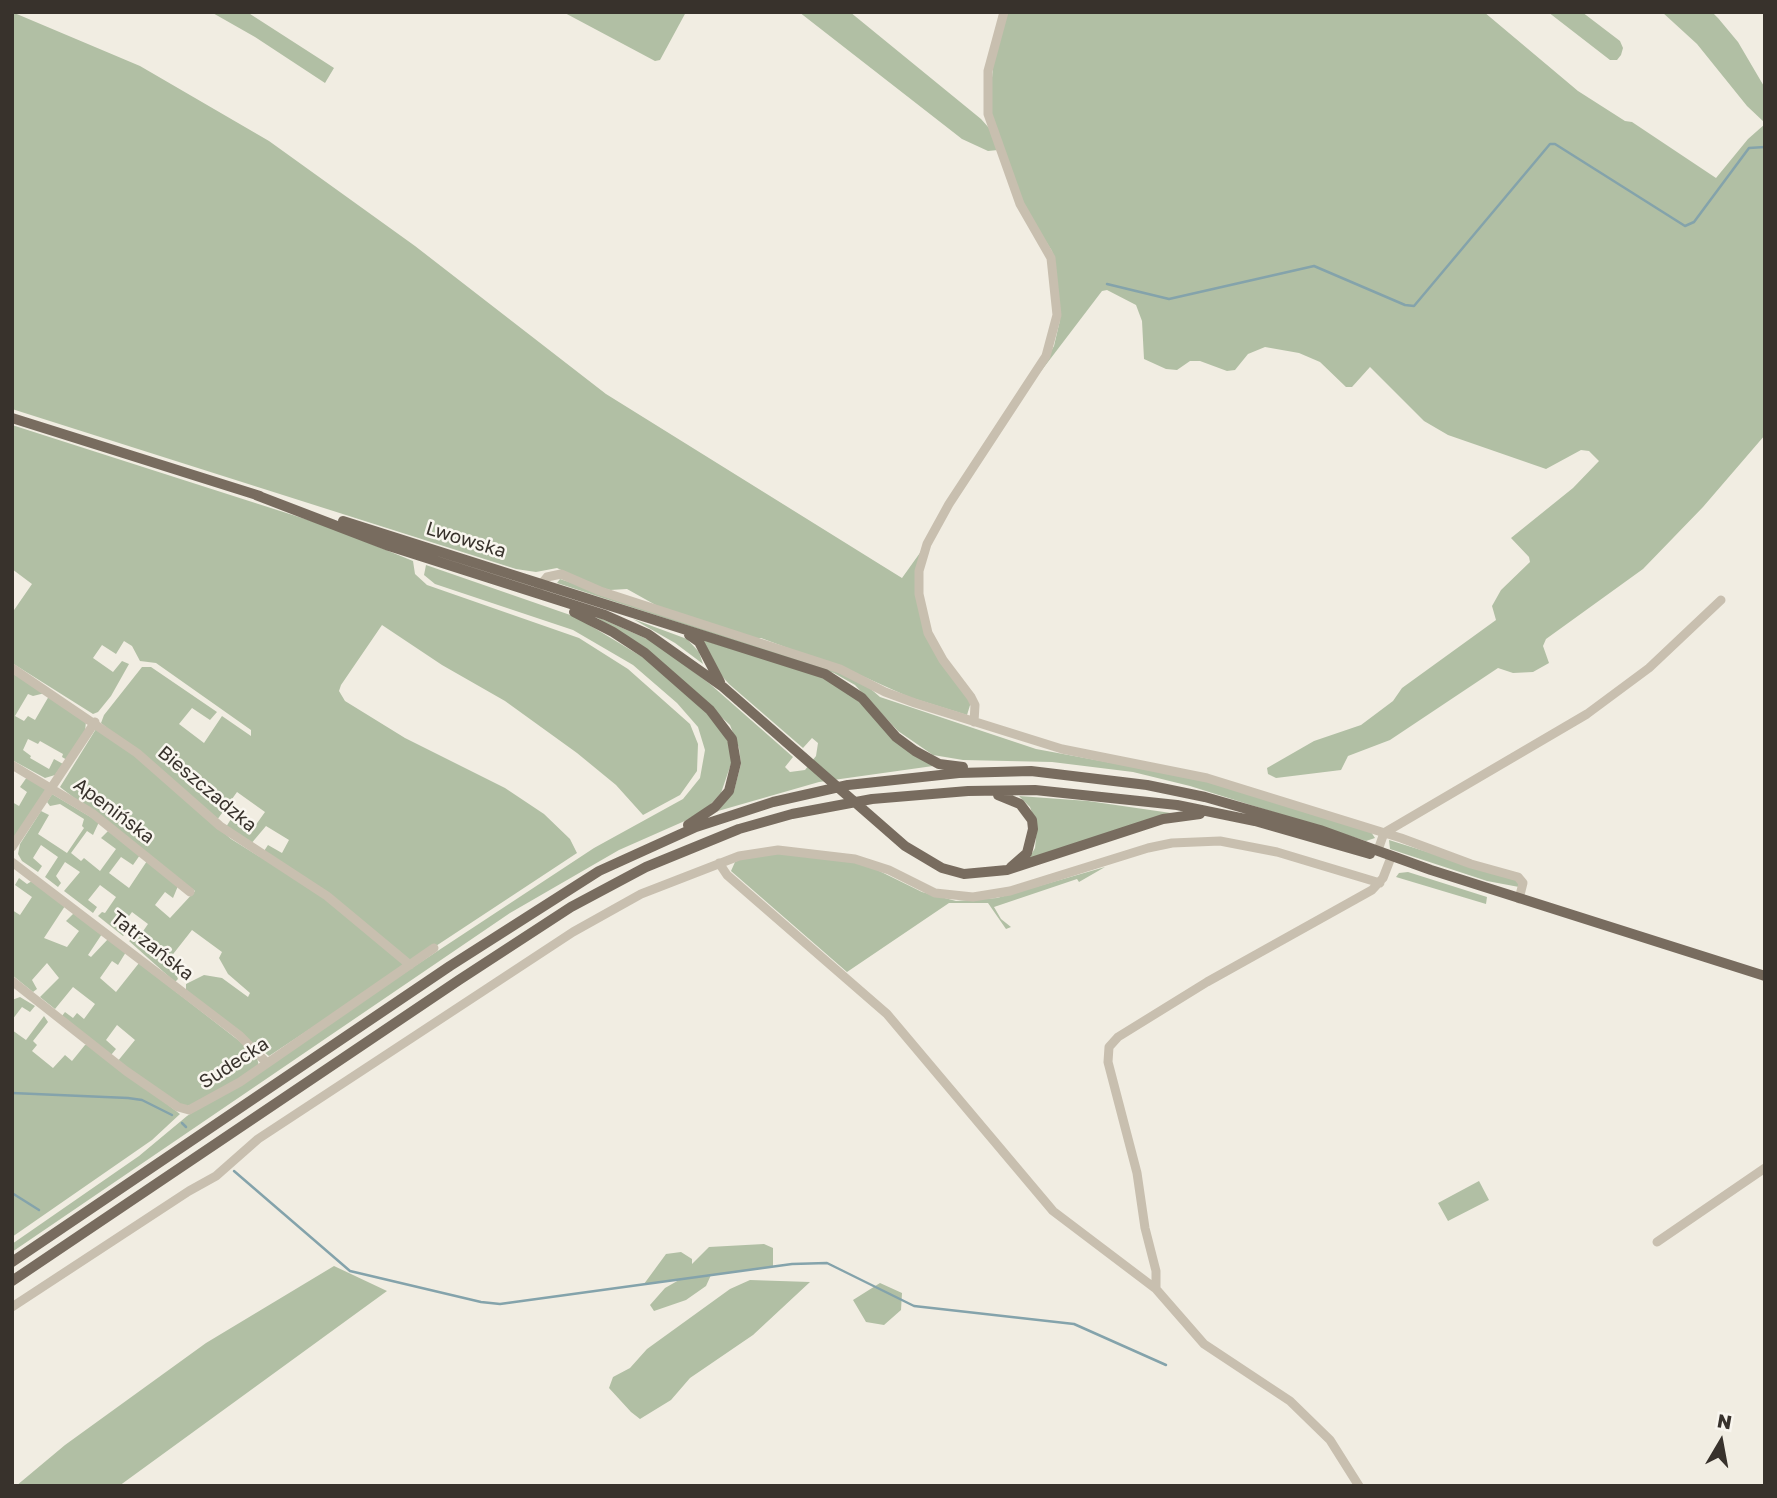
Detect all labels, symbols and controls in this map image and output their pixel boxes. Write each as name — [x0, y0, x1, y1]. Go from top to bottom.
street label: Lwowska — [423, 517, 509, 563]
street label: Bieszczadzka — [153, 741, 261, 837]
street label: Apenińska — [69, 773, 159, 849]
street label: Tatrzańska — [106, 906, 198, 986]
street label: Sudecka — [195, 1032, 273, 1094]
north arrow — [1686, 1407, 1756, 1477]
text: N — [1716, 1408, 1734, 1433]

